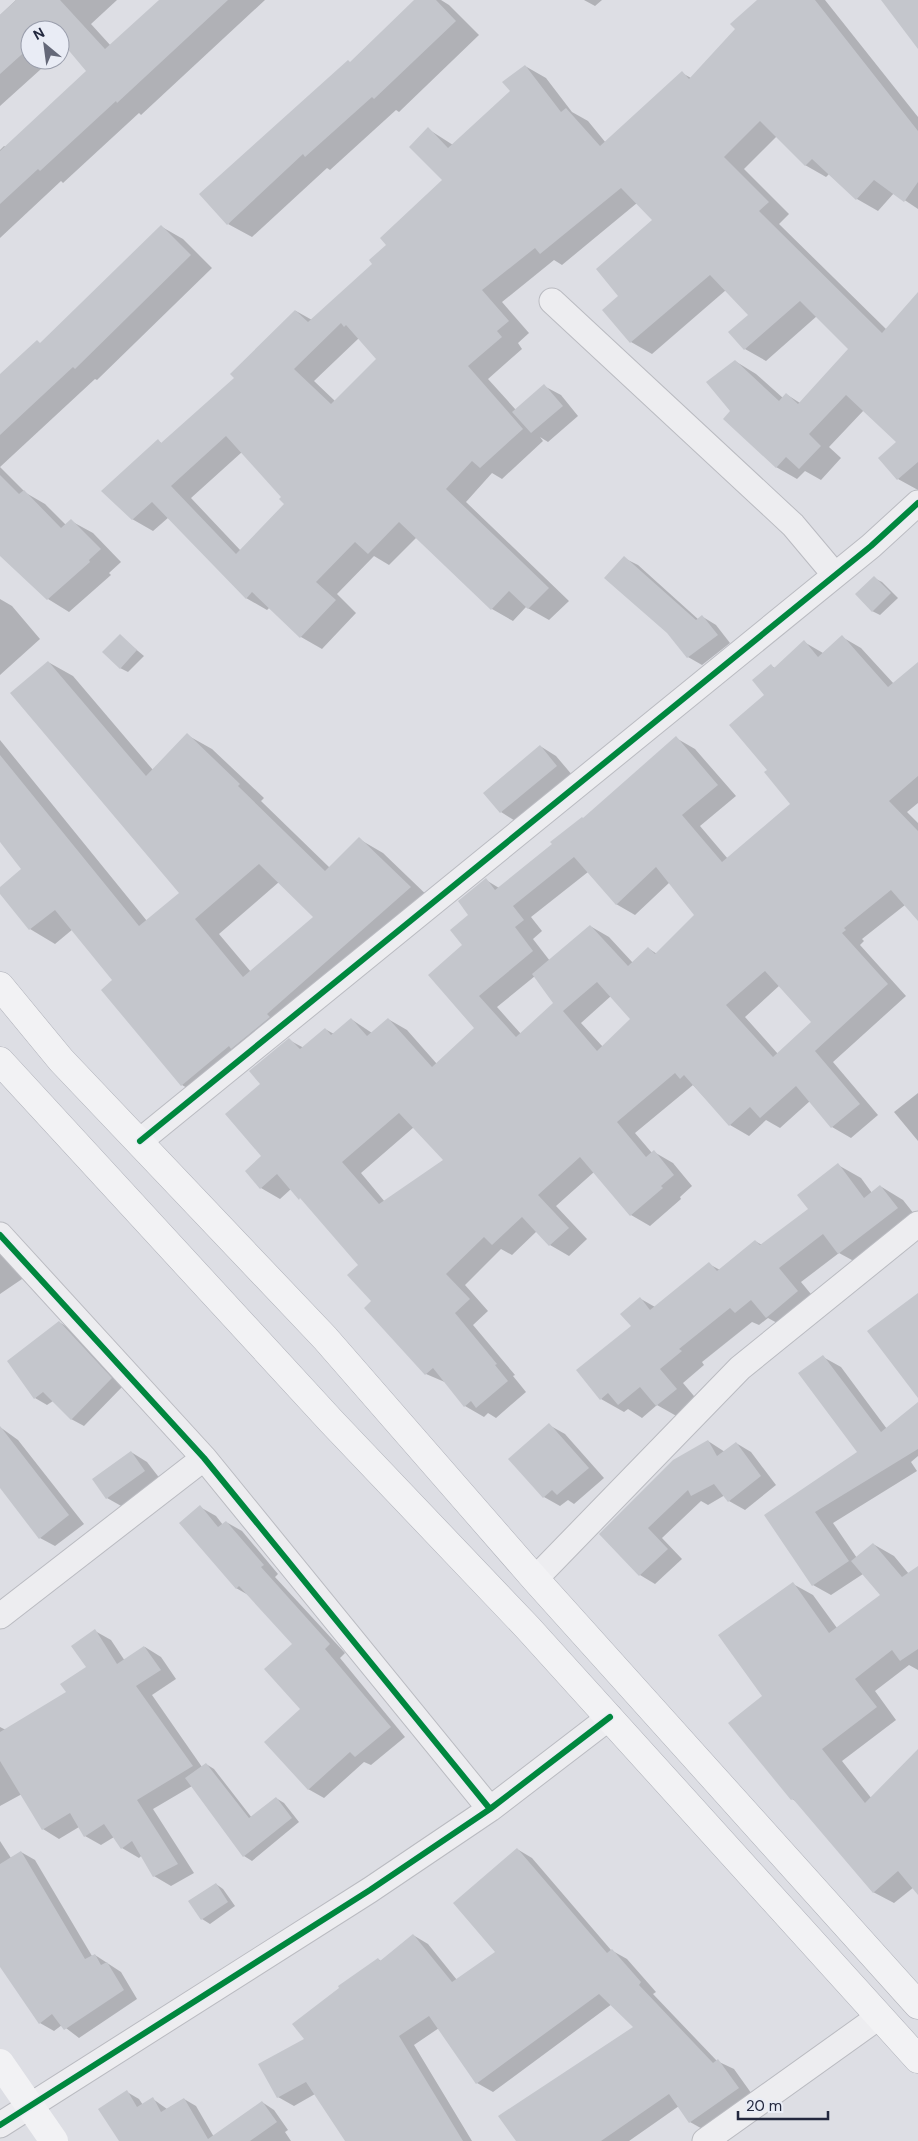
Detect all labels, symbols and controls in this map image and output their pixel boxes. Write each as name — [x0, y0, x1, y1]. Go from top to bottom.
north arrow — [20, 20, 70, 70]
text: N — [30, 23, 48, 44]
scale bar — [738, 2088, 828, 2120]
text: 20 m — [746, 2096, 782, 2116]

